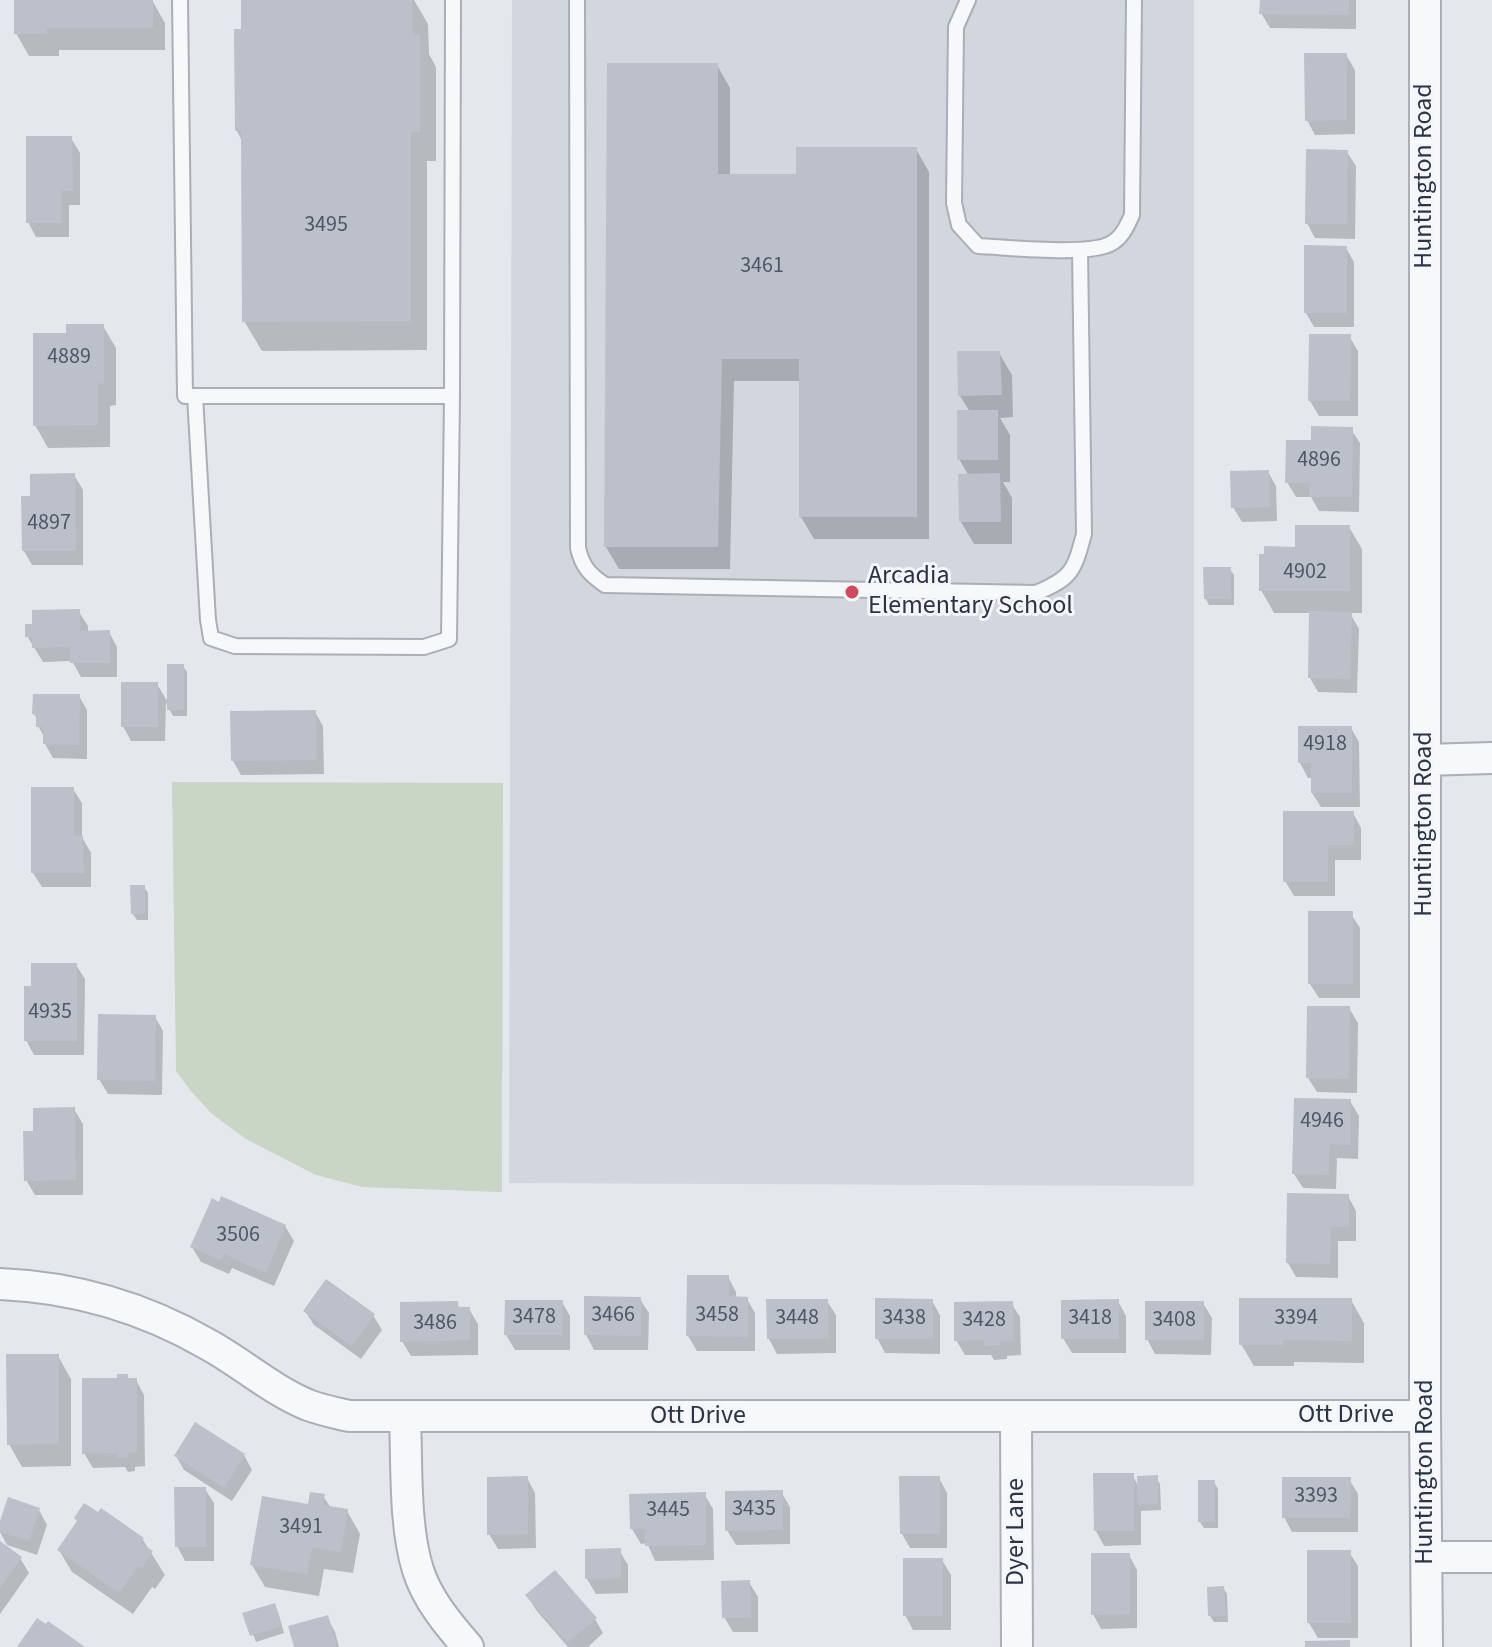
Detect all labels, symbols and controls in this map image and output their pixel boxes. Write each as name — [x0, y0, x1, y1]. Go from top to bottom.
street label: Huntington Road — [1409, 83, 1441, 269]
house number: 3495 — [304, 213, 348, 239]
house number: 3461 — [740, 254, 784, 280]
house number: 4889 — [47, 345, 91, 371]
house number: 4896 — [1297, 448, 1341, 474]
house number: 4897 — [27, 511, 71, 537]
house number: 4902 — [1283, 560, 1327, 586]
place label: Arcadia Elementary School — [868, 561, 1073, 622]
marker: Arcadia Elementary School — [843, 583, 861, 601]
street label: Huntington Road — [1409, 731, 1441, 917]
house number: 4918 — [1303, 732, 1347, 758]
house number: 4935 — [28, 1000, 72, 1026]
house number: 4946 — [1300, 1109, 1344, 1135]
house number: 3506 — [216, 1223, 260, 1249]
house number: 3466 — [591, 1303, 635, 1329]
house number: 3458 — [695, 1303, 739, 1329]
house number: 3478 — [512, 1305, 556, 1331]
house number: 3448 — [775, 1306, 819, 1332]
house number: 3438 — [882, 1306, 926, 1332]
house number: 3418 — [1068, 1306, 1112, 1332]
house number: 3394 — [1274, 1306, 1318, 1332]
house number: 3428 — [962, 1308, 1006, 1334]
house number: 3408 — [1152, 1308, 1196, 1334]
house number: 3486 — [413, 1311, 457, 1337]
street label: Huntington Road — [1410, 1379, 1442, 1565]
street label: Ott Drive — [1298, 1400, 1394, 1432]
street label: Ott Drive — [650, 1401, 746, 1433]
street label: Dyer Lane — [1001, 1478, 1033, 1586]
house number: 3393 — [1294, 1484, 1338, 1510]
house number: 3435 — [732, 1497, 776, 1523]
house number: 3445 — [646, 1498, 690, 1524]
house number: 3491 — [279, 1515, 323, 1541]

